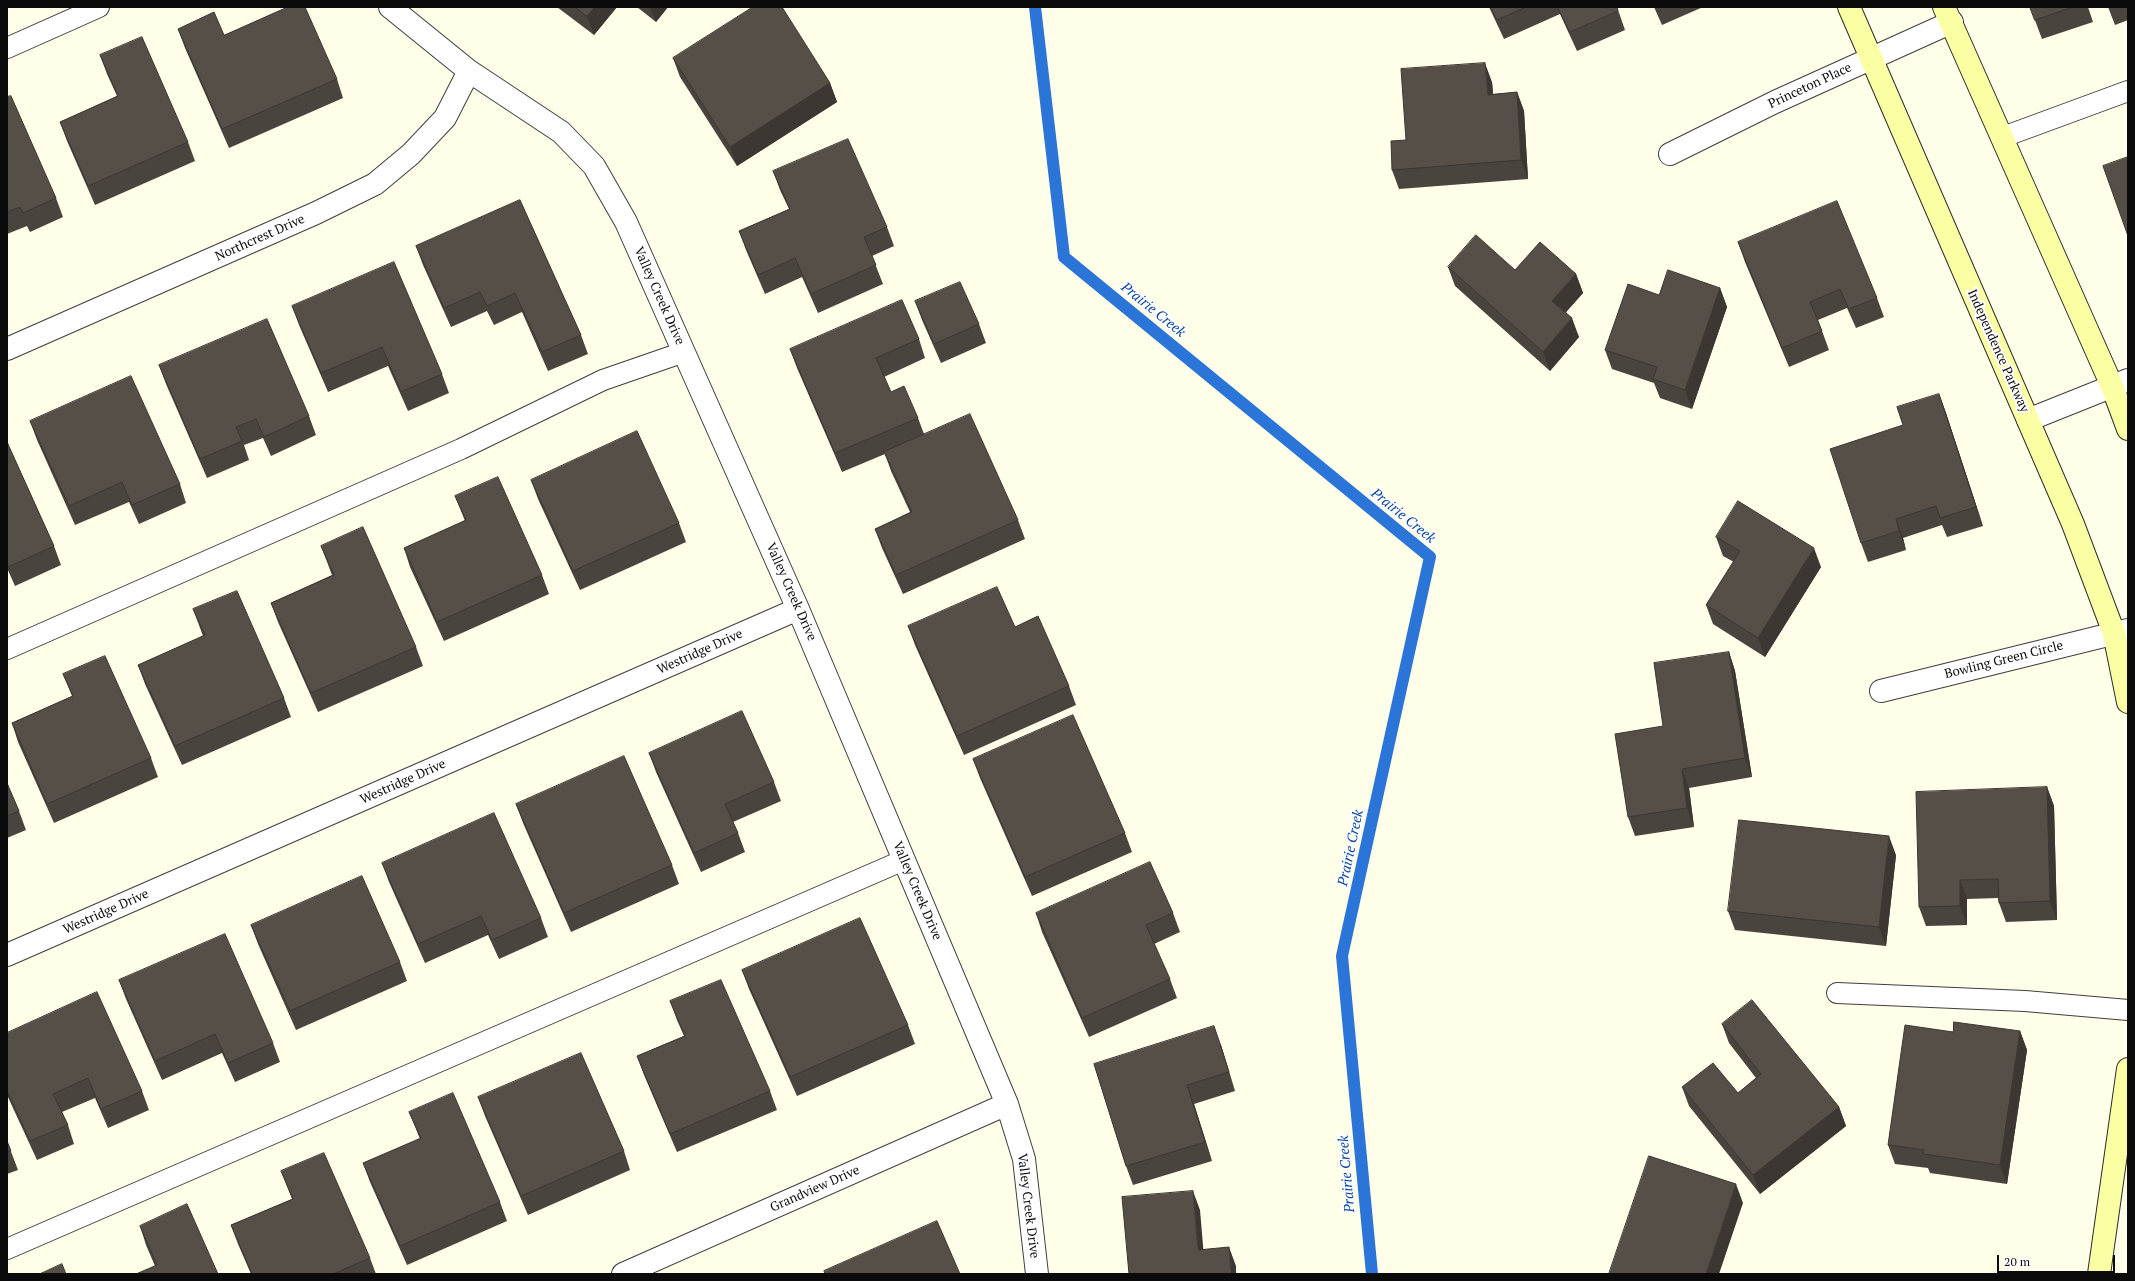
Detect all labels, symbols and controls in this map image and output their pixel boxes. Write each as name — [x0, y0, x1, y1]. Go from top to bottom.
street label: Princeton Place — [1766, 60, 1854, 112]
street label: Northcrest Drive — [213, 211, 307, 265]
street label: Valley Creek Drive — [630, 245, 688, 347]
water label: Prairie Creek — [1118, 279, 1188, 341]
street label: Independence Parkway — [1964, 287, 2032, 415]
water label: Prairie Creek — [1368, 485, 1438, 547]
street label: Valley Creek Drive — [762, 541, 820, 643]
street label: Westridge Drive — [655, 626, 745, 678]
street label: Bowling Green Circle — [1943, 638, 2065, 682]
street label: Westridge Drive — [358, 756, 448, 808]
water label: Prairie Creek — [1335, 808, 1367, 888]
street label: Valley Creek Drive — [889, 839, 945, 943]
street label: Westridge Drive — [61, 886, 151, 938]
water label: Prairie Creek — [1335, 1135, 1359, 1213]
street label: Valley Creek Drive — [1014, 1153, 1042, 1259]
street label: Grandview Drive — [768, 1162, 862, 1216]
scale bar — [1999, 1247, 2117, 1273]
text: 20 m — [2004, 1254, 2030, 1269]

